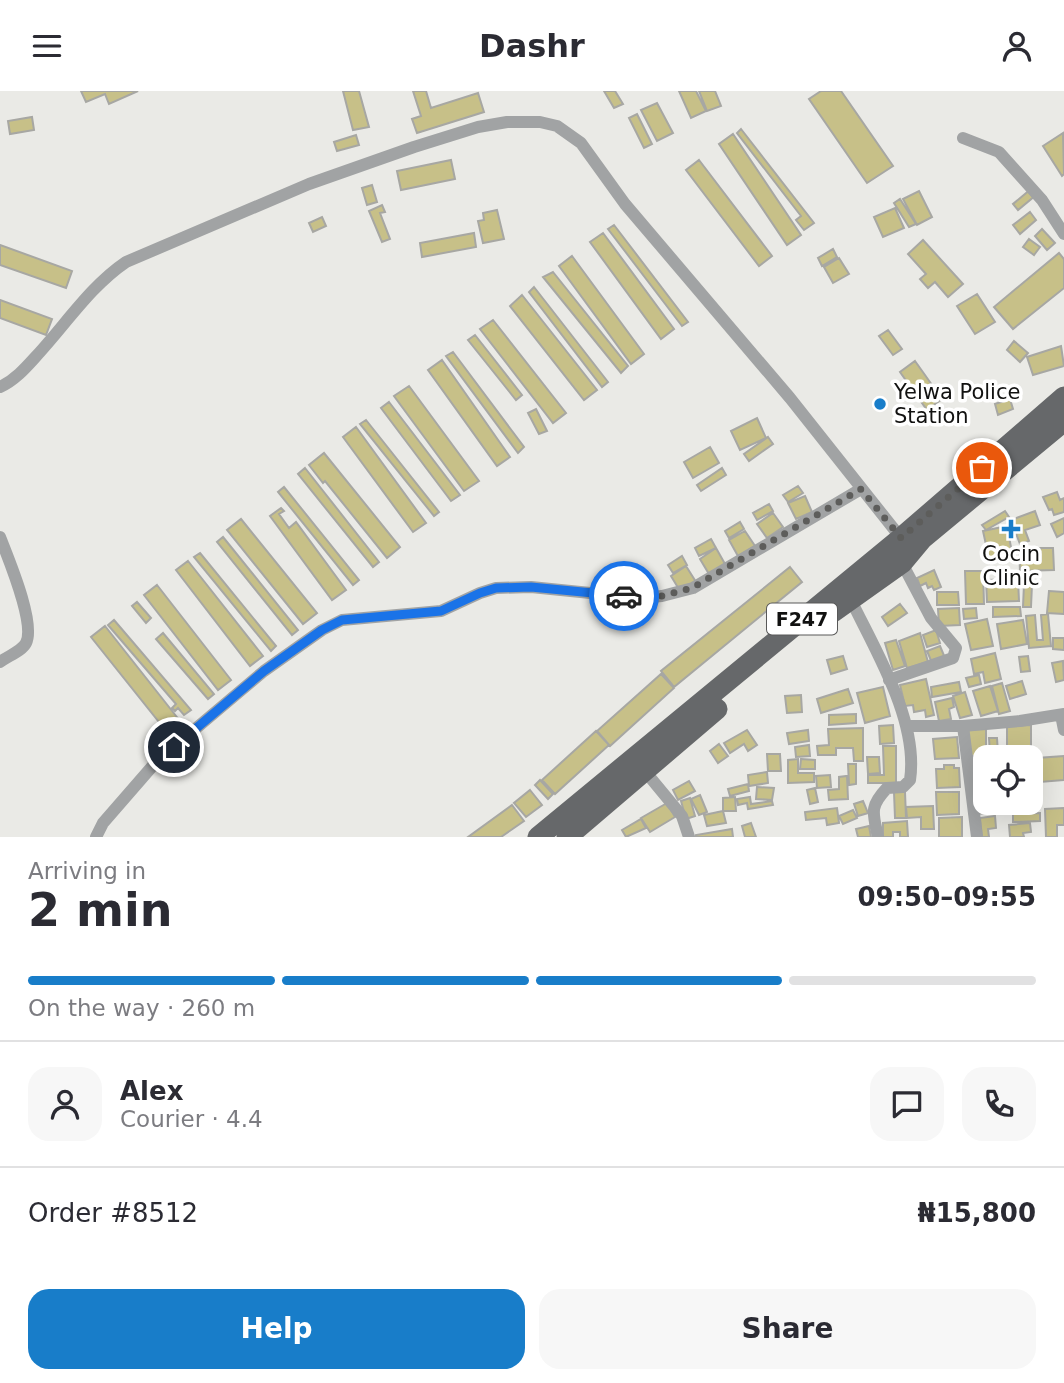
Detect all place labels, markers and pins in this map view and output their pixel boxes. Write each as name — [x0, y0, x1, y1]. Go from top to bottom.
place label: Yelwa Police Station — [893, 380, 1020, 428]
marker: Yelwa Police Station — [872, 396, 888, 412]
pin — [952, 438, 1012, 498]
marker: Cocin Clinic — [1001, 519, 1021, 539]
place label: Cocin Clinic — [982, 542, 1040, 590]
pin — [144, 717, 204, 777]

